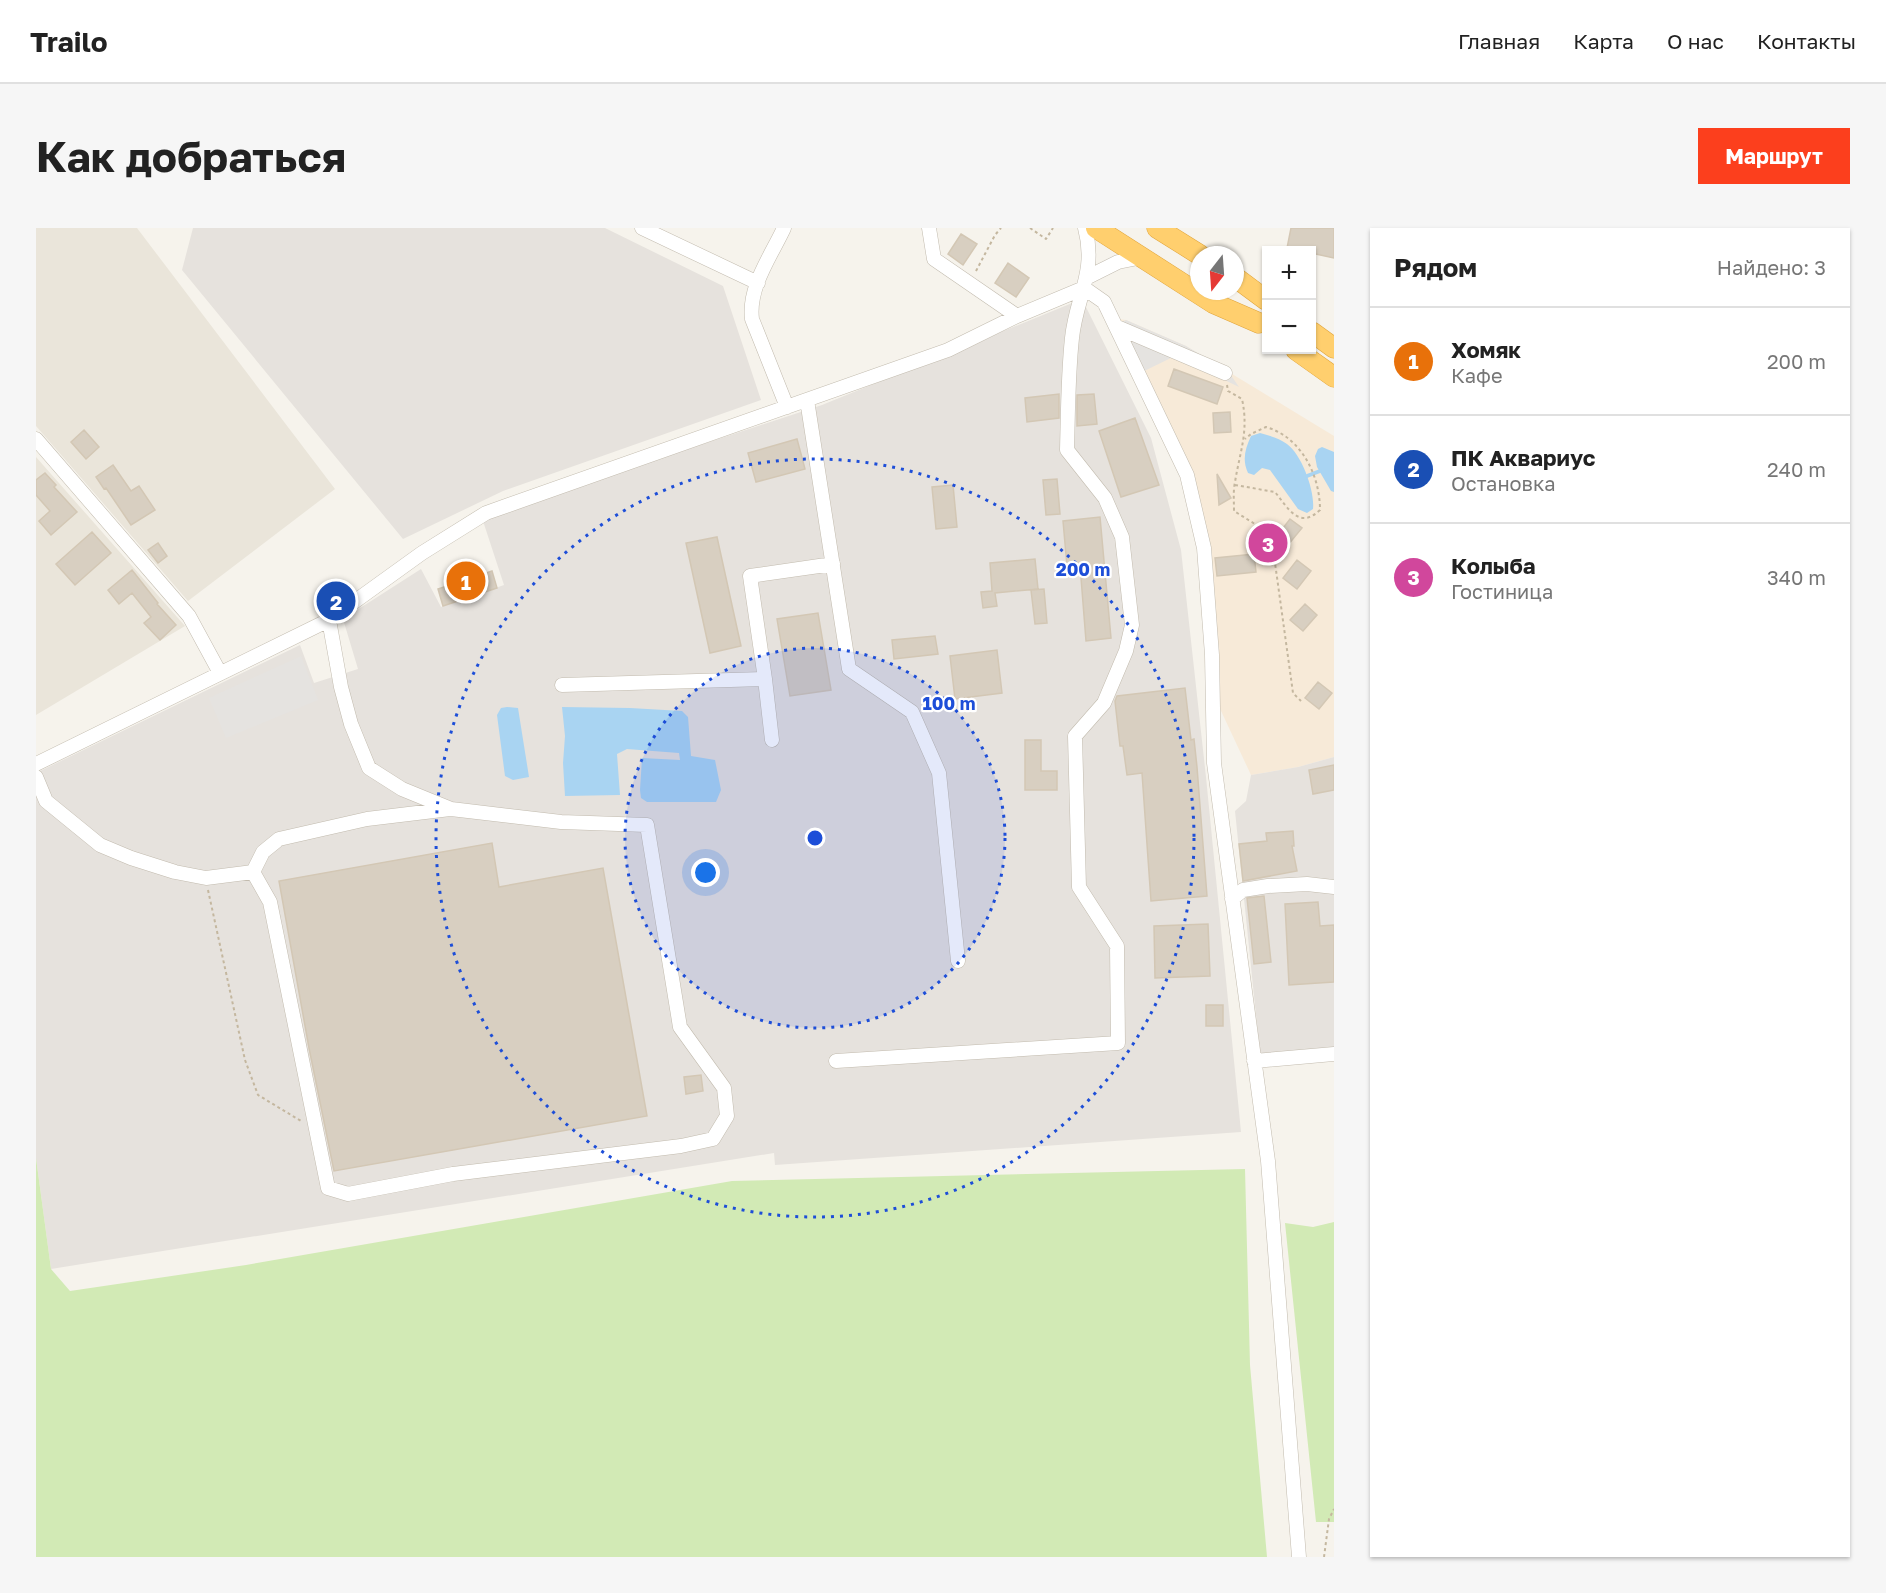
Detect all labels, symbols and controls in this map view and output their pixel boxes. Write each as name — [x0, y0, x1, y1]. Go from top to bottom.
text: Trailo — [30, 25, 108, 58]
text: Главная — [1458, 28, 1540, 54]
text: Карта — [1573, 28, 1634, 54]
text: О нас — [1667, 28, 1724, 54]
text: Контакты — [1757, 28, 1856, 54]
button: Маршрут — [1698, 128, 1850, 184]
text: Как добраться — [36, 131, 346, 181]
north arrow — [1190, 246, 1244, 300]
map controls — [1262, 246, 1316, 354]
button: + — [1262, 246, 1316, 300]
text: Рядом — [1394, 252, 1477, 283]
text: Найдено: 3 — [1717, 255, 1826, 279]
button: − — [1262, 300, 1316, 354]
text: Хомяк — [1451, 336, 1521, 363]
text: 1 — [1408, 349, 1419, 373]
text: 200 m — [1767, 349, 1826, 373]
text: Кафе — [1451, 363, 1503, 387]
text: ПК Аквариус — [1451, 444, 1595, 471]
text: 2 — [1407, 457, 1420, 481]
text: 240 m — [1767, 457, 1826, 481]
text: Остановка — [1451, 471, 1556, 495]
pin: 3 — [1248, 520, 1288, 566]
text: Колыба — [1451, 552, 1536, 579]
pin: 1 — [446, 558, 486, 604]
text: 200 m — [1056, 558, 1110, 580]
text: 3 — [1407, 565, 1420, 589]
text: 340 m — [1767, 565, 1826, 589]
pin: 2 — [316, 578, 356, 623]
text: Гостиница — [1451, 579, 1553, 603]
text: 100 m — [923, 692, 975, 714]
centre of rings — [805, 828, 825, 848]
your location — [691, 858, 720, 887]

